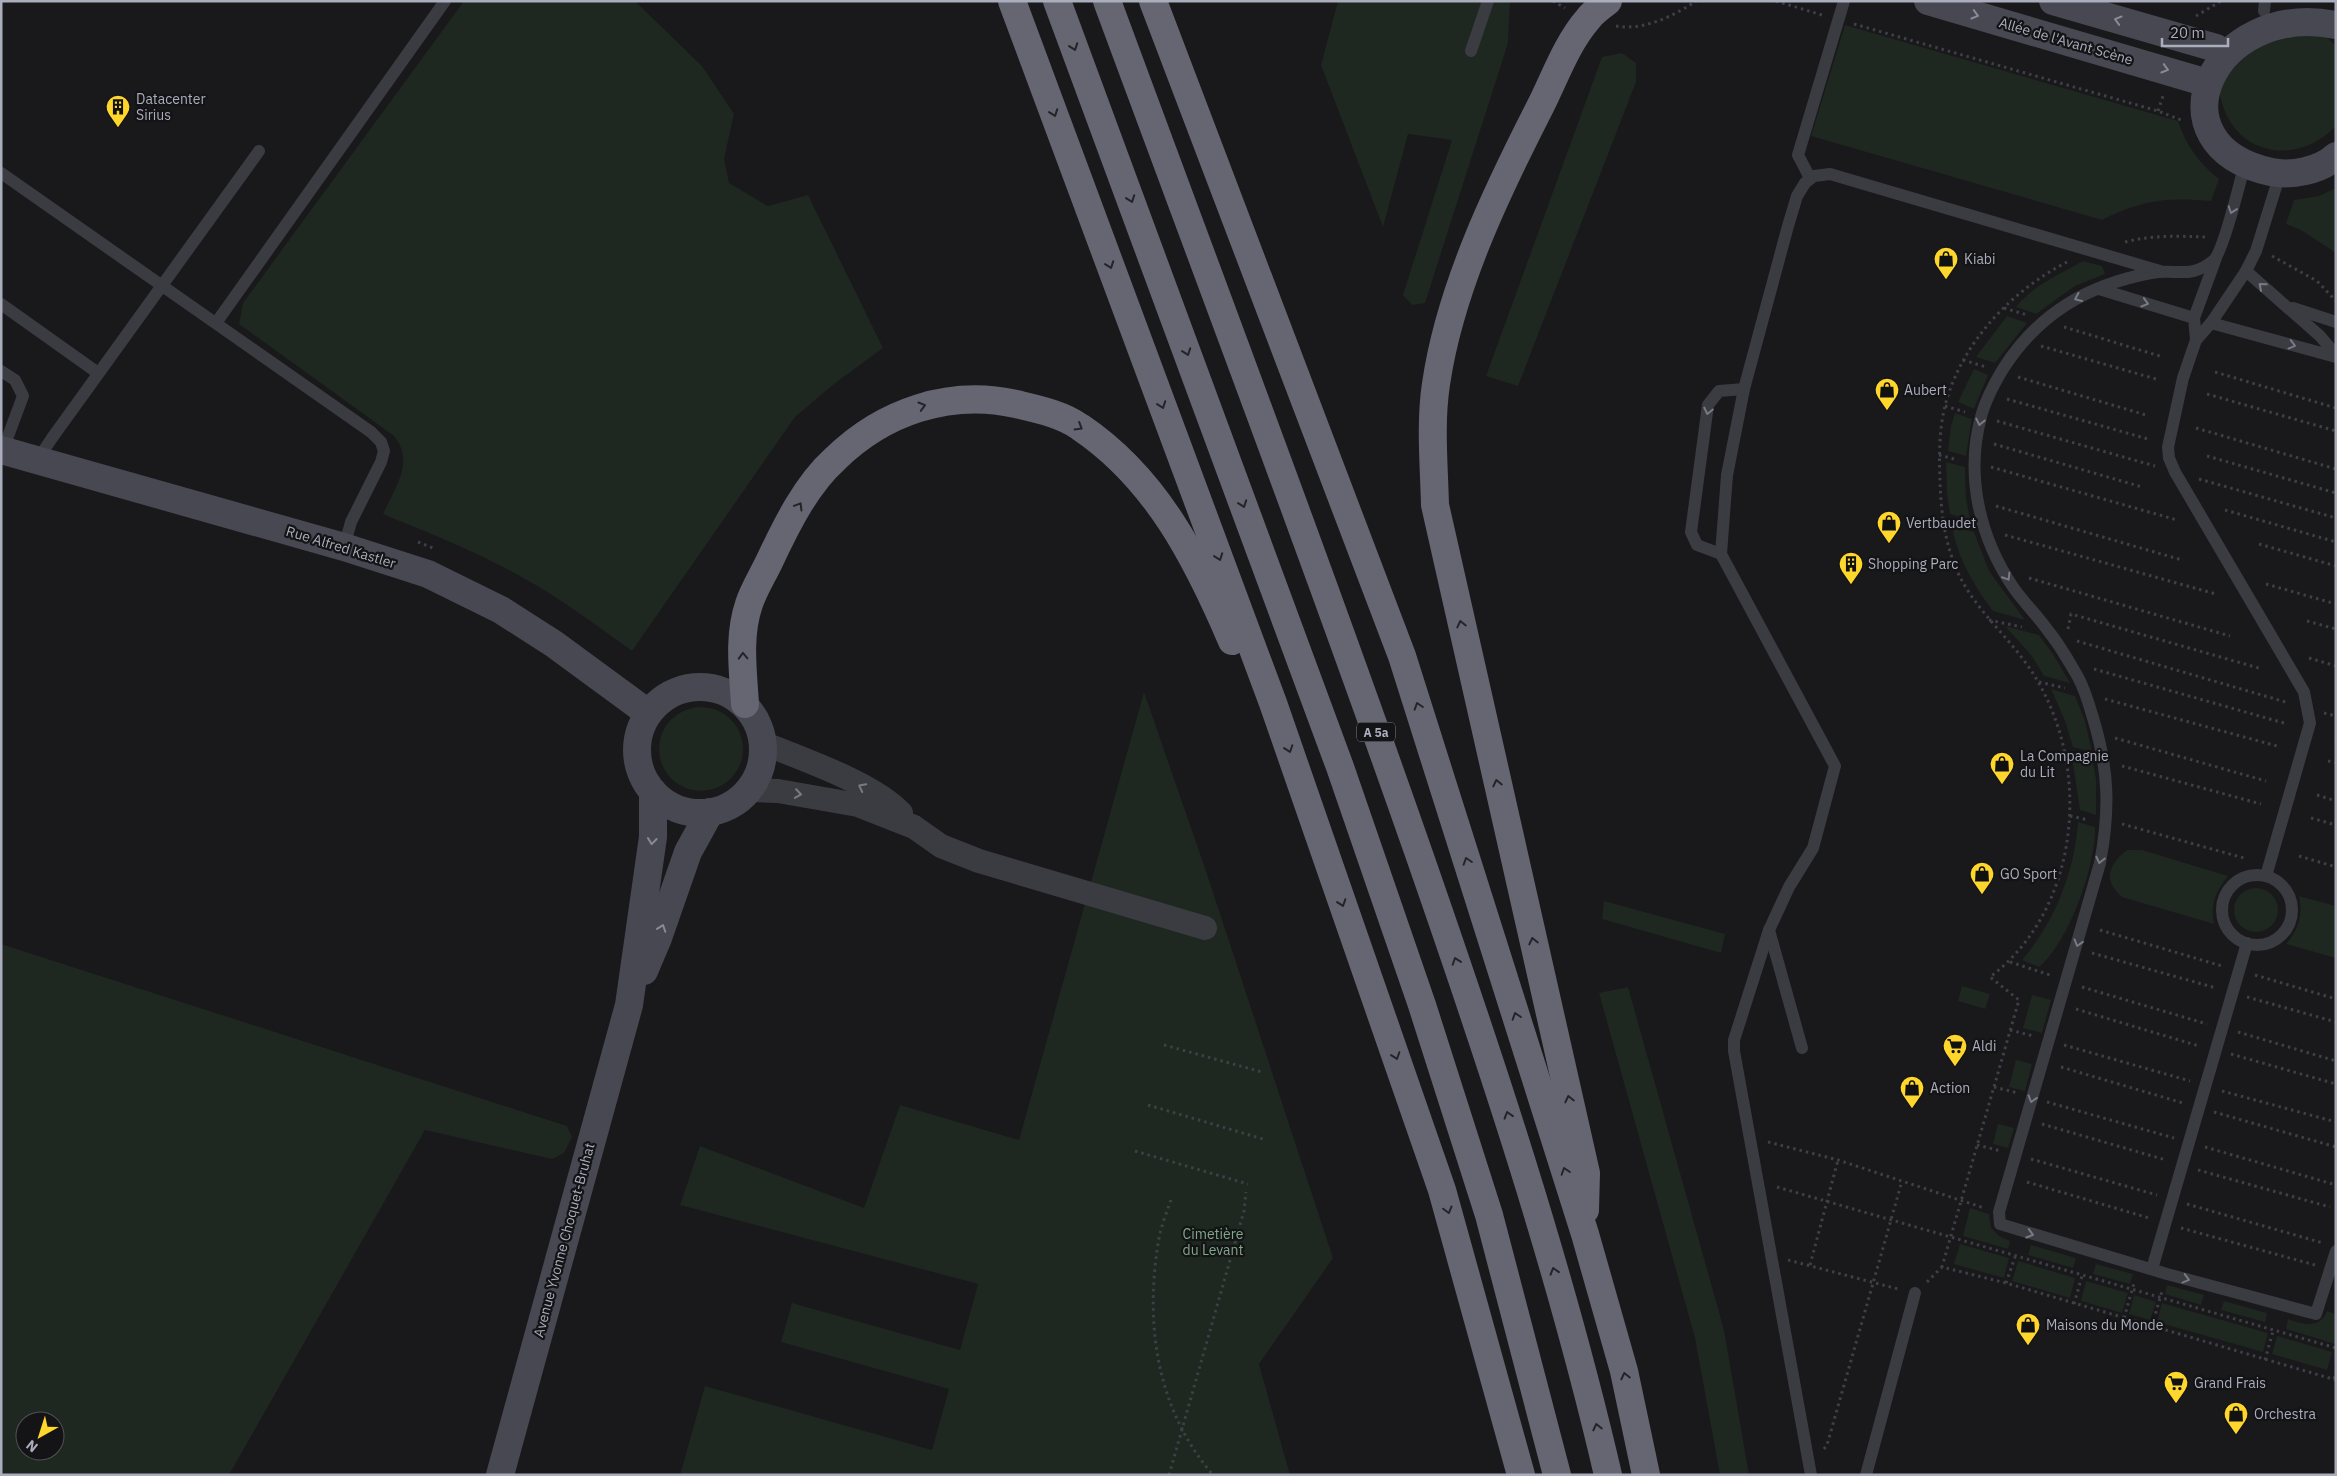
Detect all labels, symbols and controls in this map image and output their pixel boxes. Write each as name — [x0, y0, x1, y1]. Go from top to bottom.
one-way arrow — [1970, 9, 1978, 19]
street label: Allée de l'Avant Scène — [1997, 13, 2135, 69]
scale bar — [2162, 15, 2228, 47]
one-way arrow — [2115, 16, 2123, 26]
text: 20 m — [2170, 23, 2205, 42]
one-way arrow — [1068, 42, 1078, 51]
one-way arrow — [2160, 63, 2168, 73]
place label: Datacenter Sirius — [136, 90, 206, 124]
building icon: Datacenter Sirius — [105, 94, 131, 128]
one-way arrow — [1048, 108, 1058, 116]
one-way arrow — [1125, 194, 1135, 203]
one-way arrow — [2228, 205, 2238, 213]
shop icon: Kiabi — [1933, 246, 1959, 280]
place label: Kiabi — [1964, 250, 1995, 268]
one-way arrow — [1104, 260, 1114, 269]
one-way arrow — [2259, 283, 2268, 292]
one-way arrow — [2074, 291, 2083, 302]
one-way arrow — [2141, 297, 2149, 307]
one-way arrow — [2287, 340, 2296, 350]
one-way arrow — [1181, 347, 1191, 355]
shop icon: Aubert — [1874, 377, 1900, 411]
place label: Aubert — [1904, 381, 1947, 399]
one-way arrow — [1156, 400, 1166, 409]
one-way arrow — [918, 402, 926, 412]
one-way arrow — [1703, 407, 1714, 415]
one-way arrow — [1976, 417, 1986, 426]
one-way arrow — [1074, 421, 1083, 431]
one-way arrow — [1237, 499, 1247, 508]
one-way arrow — [793, 503, 803, 512]
shop icon: Vertbaudet — [1876, 510, 1902, 544]
place label: Vertbaudet — [1906, 514, 1976, 532]
street label: Rue Alfred Kastler — [284, 522, 398, 572]
building icon: Shopping Parc — [1838, 551, 1864, 585]
one-way arrow — [1213, 552, 1223, 561]
place label: Shopping Parc — [1868, 555, 1958, 573]
one-way arrow — [2001, 572, 2010, 581]
one-way arrow — [1456, 620, 1467, 629]
one-way arrow — [738, 651, 748, 659]
one-way arrow — [1413, 702, 1423, 710]
road number: A 5a — [1357, 722, 1395, 742]
one-way arrow — [1283, 745, 1293, 753]
place label: La Compagnie du Lit — [2020, 747, 2109, 781]
shop icon: La Compagnie du Lit — [1989, 751, 2015, 785]
one-way arrow — [1492, 778, 1503, 787]
one-way arrow — [858, 783, 867, 793]
one-way arrow — [794, 788, 802, 799]
one-way arrow — [647, 837, 658, 845]
one-way arrow — [2095, 855, 2106, 864]
one-way arrow — [1462, 857, 1472, 865]
shop icon: GO Sport — [1969, 861, 1995, 895]
place label: GO Sport — [2000, 865, 2057, 883]
one-way arrow — [1337, 898, 1347, 907]
one-way arrow — [656, 924, 666, 932]
one-way arrow — [1528, 937, 1539, 945]
one-way arrow — [2073, 938, 2083, 946]
one-way arrow — [1452, 957, 1462, 966]
one-way arrow — [1511, 1012, 1521, 1020]
supermarket icon: Aldi — [1942, 1033, 1968, 1067]
place label: Aldi — [1972, 1037, 1996, 1055]
one-way arrow — [1390, 1052, 1400, 1060]
shop icon: Action — [1899, 1075, 1925, 1109]
place label: Action — [1930, 1079, 1970, 1097]
one-way arrow — [2027, 1094, 2037, 1102]
one-way arrow — [1564, 1095, 1575, 1104]
one-way arrow — [1503, 1111, 1513, 1120]
street label: Avenue Yvonne Choquet-Bruhat — [529, 1141, 599, 1339]
one-way arrow — [1560, 1167, 1570, 1175]
one-way arrow — [1442, 1206, 1452, 1214]
park label: Cimetière du Levant — [1183, 1225, 1244, 1259]
one-way arrow — [2026, 1228, 2034, 1238]
one-way arrow — [1550, 1267, 1560, 1275]
one-way arrow — [2182, 1274, 2190, 1284]
shop icon: Maisons du Monde — [2015, 1312, 2041, 1346]
place label: Maisons du Monde — [2046, 1316, 2164, 1334]
supermarket icon: Grand Frais — [2163, 1370, 2189, 1404]
one-way arrow — [1620, 1371, 1631, 1380]
place label: Grand Frais — [2194, 1374, 2266, 1392]
shop icon: Orchestra — [2223, 1401, 2249, 1435]
place label: Orchestra — [2254, 1405, 2316, 1423]
north arrow — [15, 1411, 65, 1461]
one-way arrow — [1592, 1423, 1603, 1432]
text: N — [22, 1436, 41, 1456]

